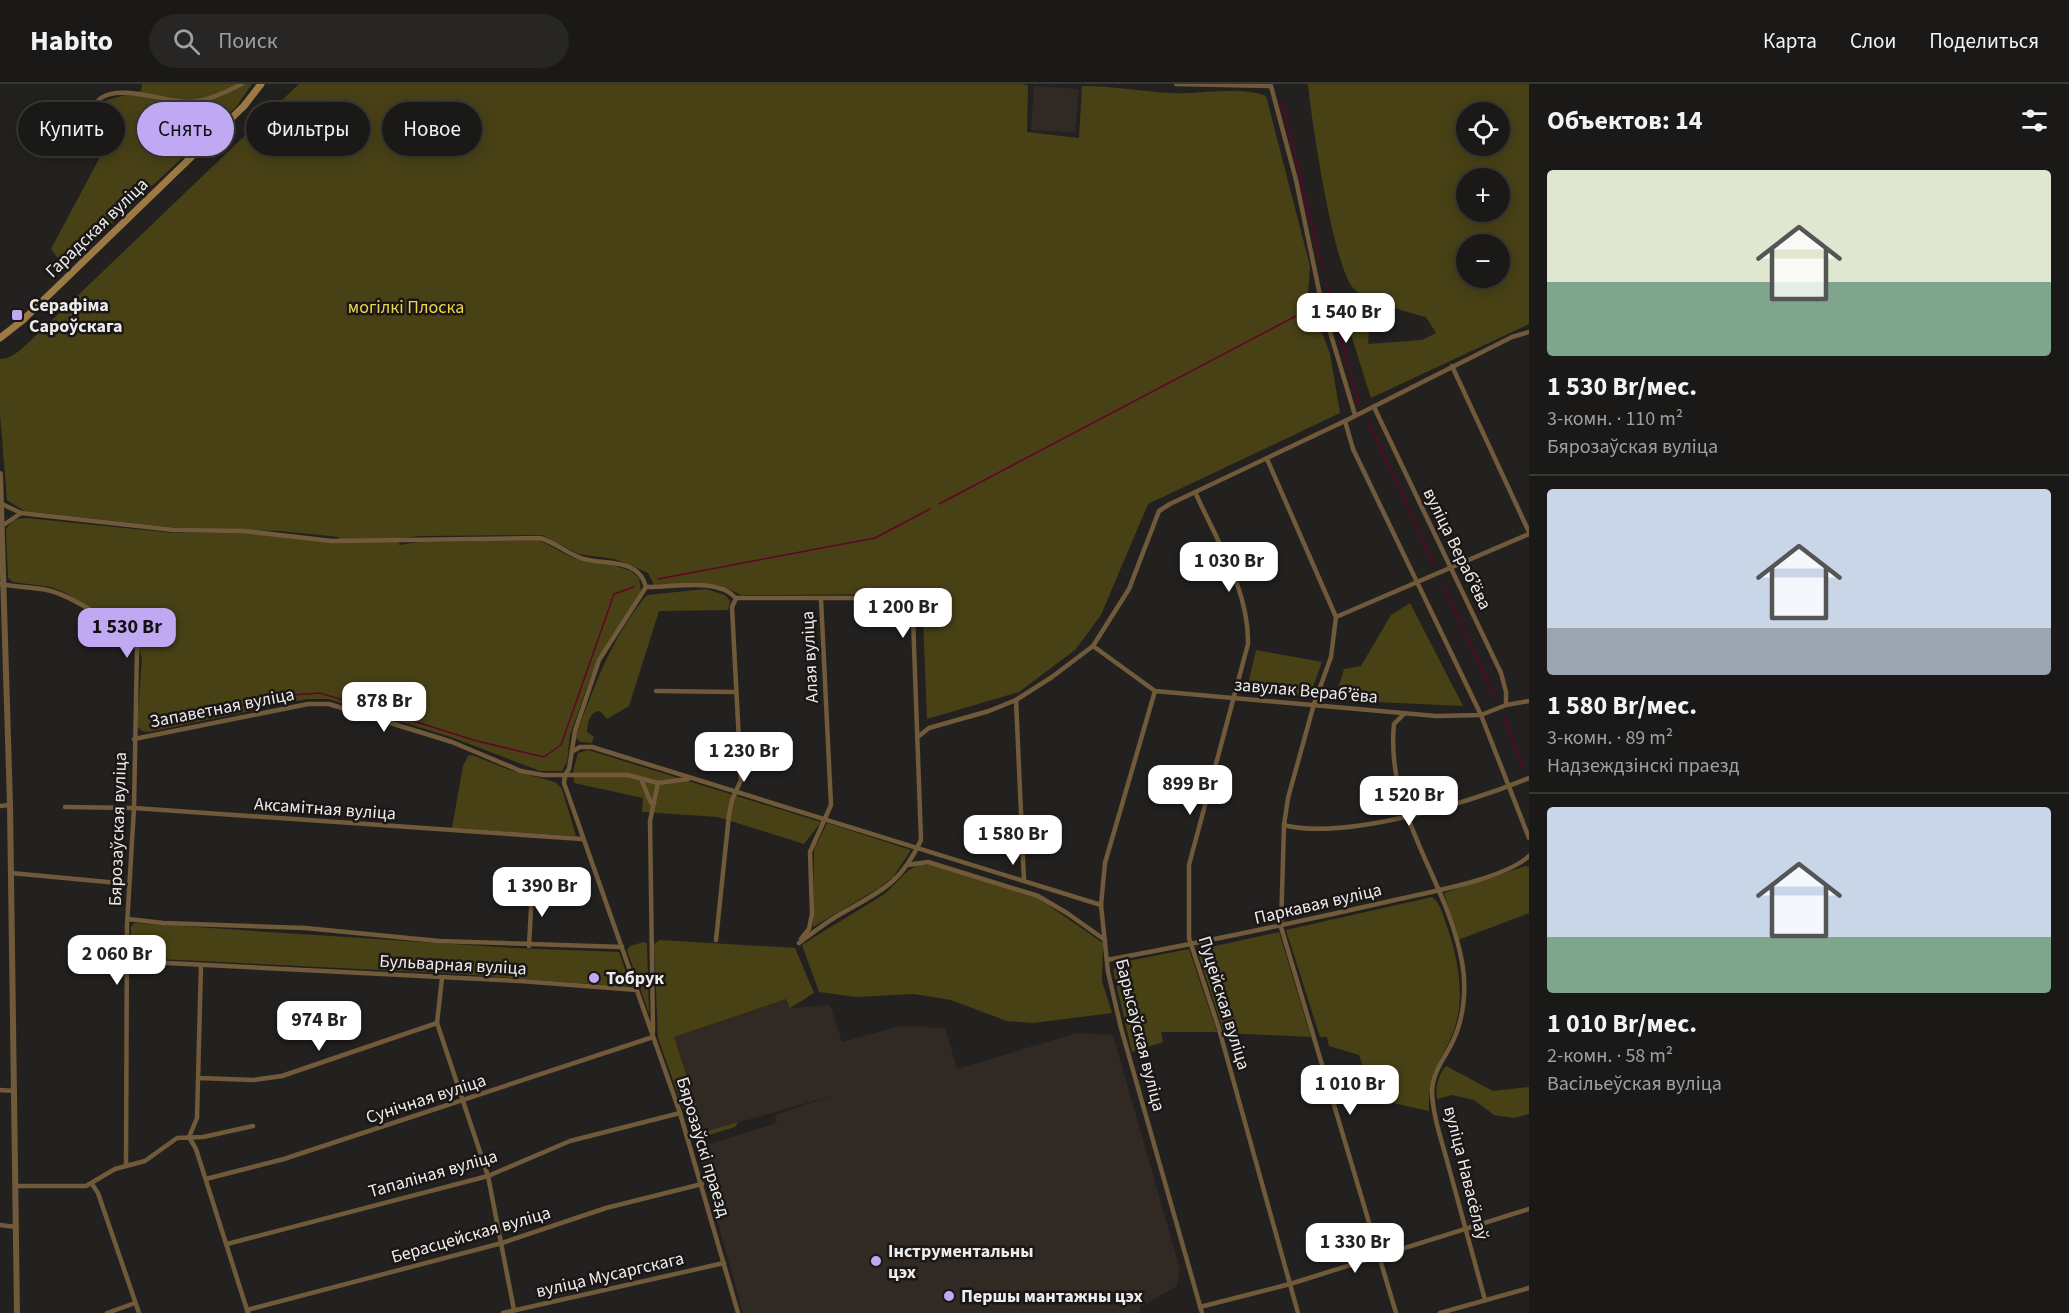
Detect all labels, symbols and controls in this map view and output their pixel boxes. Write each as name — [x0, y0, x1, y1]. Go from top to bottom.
search box — [149, 14, 569, 68]
text: Habito — [30, 21, 113, 61]
icon: search — [170, 25, 203, 58]
text: Поиск — [218, 25, 278, 57]
text: Карта — [1763, 26, 1817, 56]
text: Слои — [1850, 26, 1896, 56]
text: Поделиться — [1929, 26, 2039, 56]
chip: Купить — [18, 102, 125, 156]
chip: Снять — [137, 102, 234, 156]
chip: Фильтры — [246, 102, 370, 156]
chip: Новое — [382, 102, 482, 156]
map controls — [1456, 102, 1510, 288]
button: locate — [1456, 102, 1510, 156]
text: Объектов: 14 — [1547, 102, 1703, 139]
icon: filters — [2018, 104, 2051, 137]
button: + — [1456, 168, 1510, 222]
street label: Гарадская вуліца — [40, 172, 154, 284]
icon: home — [1745, 209, 1853, 317]
button: − — [1456, 234, 1510, 288]
place label: Серафіма Сароўскага — [29, 293, 123, 339]
pin: 1 540 Br — [1284, 293, 1408, 344]
park label: могілкі Плоска — [348, 295, 464, 320]
text: 1 540 Br — [1311, 298, 1381, 326]
marker: Серафіма Сароўскага — [10, 308, 24, 322]
text: 1 530 Br/мес. — [1547, 368, 1697, 405]
text: 3-комн. · 110 m² — [1547, 405, 1683, 433]
text: Бярозаўская вуліца — [1547, 433, 1718, 461]
street label: вуліца Верабʼёва — [1417, 484, 1497, 614]
icon: home — [1745, 528, 1853, 636]
pin: 1 030 Br — [1167, 542, 1291, 593]
text: 1 030 Br — [1194, 547, 1264, 575]
pin: 1 200 Br — [841, 588, 965, 639]
text: 1 200 Br — [868, 593, 938, 621]
pin: 1 530 Br — [65, 608, 189, 659]
street label: Алая вуліца — [795, 610, 825, 704]
text: 1 530 Br — [92, 613, 162, 641]
street label: завулак Верабʼёва — [1233, 672, 1379, 710]
street label: Запаветная вуліца — [148, 682, 296, 734]
pin: 878 Br — [335, 682, 433, 733]
text: 878 Br — [356, 687, 412, 715]
text: 1 580 Br/мес. — [1547, 687, 1697, 724]
text: 3-комн. · 89 m² — [1547, 724, 1673, 752]
pin: 1 230 Br — [682, 732, 806, 783]
text: 1 230 Br — [709, 737, 779, 765]
street label: Бярозаўская вуліца — [103, 752, 133, 906]
text: Надзеждзінскі праезд — [1547, 752, 1739, 780]
pin: 899 Br — [1141, 765, 1239, 816]
text: 899 Br — [1162, 770, 1218, 798]
pin: 1 520 Br — [1347, 776, 1471, 827]
text: 1 520 Br — [1374, 781, 1444, 809]
street label: Аксамітная вуліца — [253, 792, 397, 826]
pin: 1 580 Br — [951, 815, 1075, 866]
text: 1 580 Br — [978, 820, 1048, 848]
icon: home — [1745, 846, 1853, 954]
pin: 1 390 Br — [480, 867, 604, 918]
text: 1 390 Br — [507, 872, 577, 900]
street label: Паркавая вуліца — [1252, 877, 1384, 931]
street label: Пуцейская вуліца — [1192, 933, 1256, 1073]
pin: 2 060 Br — [55, 935, 179, 986]
text: 2 060 Br — [82, 940, 152, 968]
street label: Бульварная вуліца — [379, 949, 527, 981]
street label: Барысаўская вуліца — [1109, 956, 1171, 1114]
place label: Тобрук — [606, 966, 664, 991]
marker: Тобрук — [587, 971, 601, 985]
pin: 974 Br — [270, 1001, 368, 1052]
text: 1 010 Br/мес. — [1547, 1005, 1697, 1042]
text: 974 Br — [291, 1006, 347, 1034]
text: 2-комн. · 58 m² — [1547, 1042, 1673, 1070]
pin: 1 010 Br — [1288, 1065, 1412, 1116]
street label: Сунічная вуліца — [363, 1068, 489, 1130]
text: 1 010 Br — [1315, 1070, 1385, 1098]
text: Васільеўская вуліца — [1547, 1070, 1722, 1098]
street label: Бярозаўскі праезд — [670, 1074, 736, 1220]
street label: вуліца Навасёлаў — [1437, 1104, 1495, 1243]
street label: Тапаліная вуліца — [366, 1144, 500, 1204]
street label: Берасцейская вуліца — [388, 1200, 554, 1270]
pin: 1 330 Br — [1293, 1223, 1417, 1274]
text: 1 330 Br — [1320, 1228, 1390, 1256]
place label: Інструментальны цэх — [888, 1239, 1034, 1285]
street label: вуліца Мусаргскага — [534, 1246, 686, 1304]
marker: Інструментальны цэх — [869, 1254, 883, 1268]
place label: Першы мантажны цэх — [961, 1284, 1143, 1309]
marker: Першы мантажны цэх — [942, 1289, 956, 1303]

